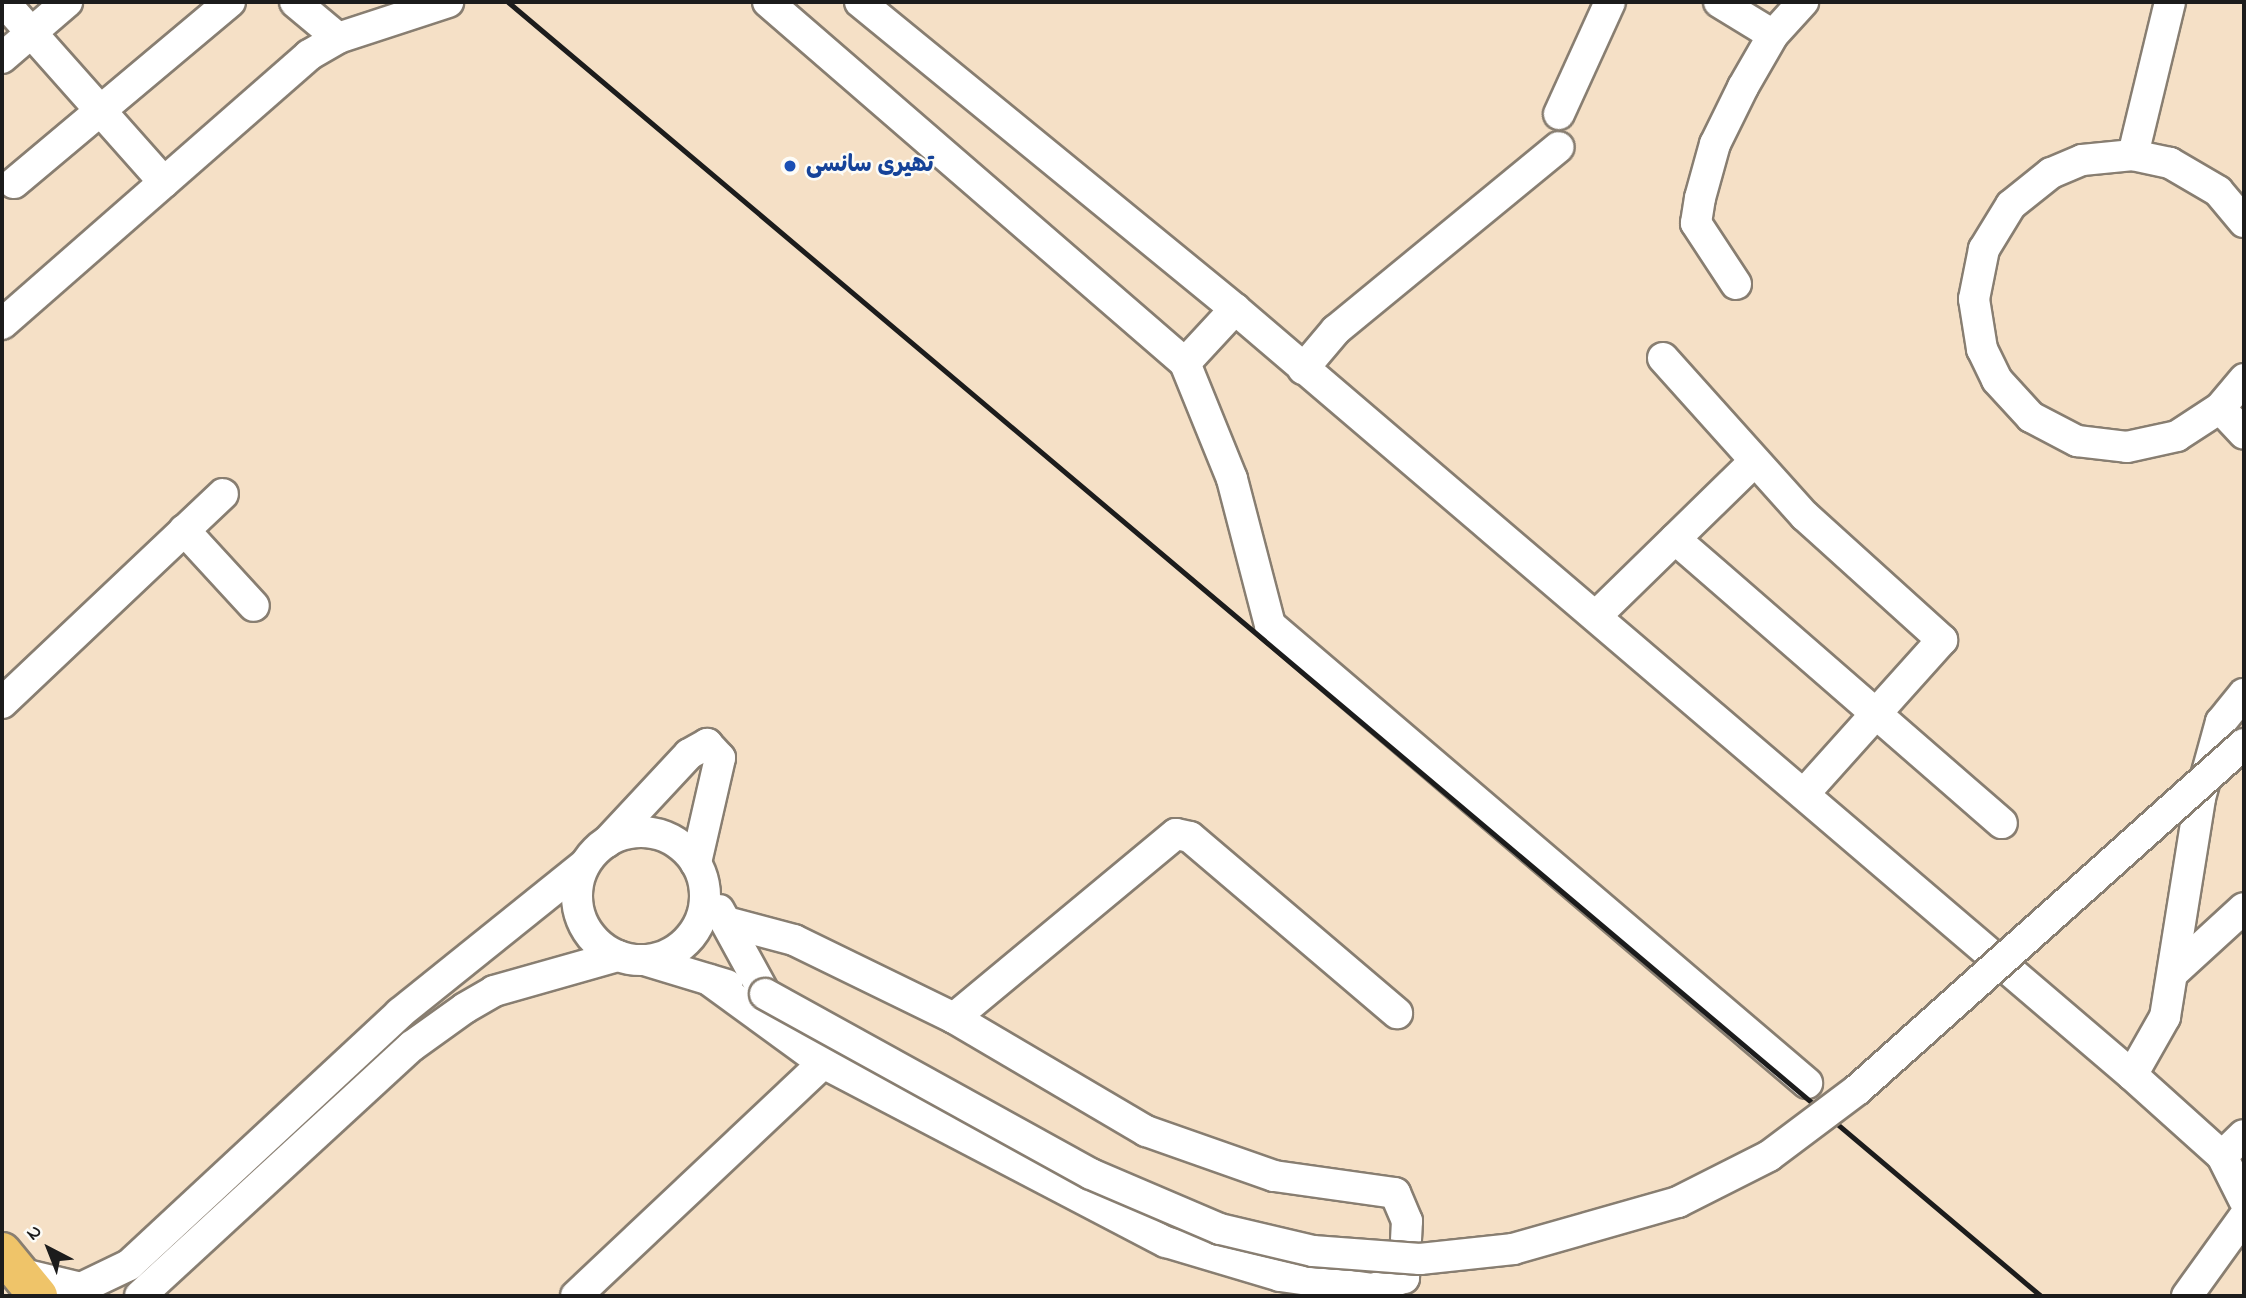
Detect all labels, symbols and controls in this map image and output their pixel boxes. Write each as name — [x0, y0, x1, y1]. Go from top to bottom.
place label: تھیری سانسی — [806, 152, 934, 180]
marker: تھیری سانسی — [780, 156, 800, 176]
north arrow — [14, 1214, 84, 1284]
text: N — [21, 1219, 48, 1247]

